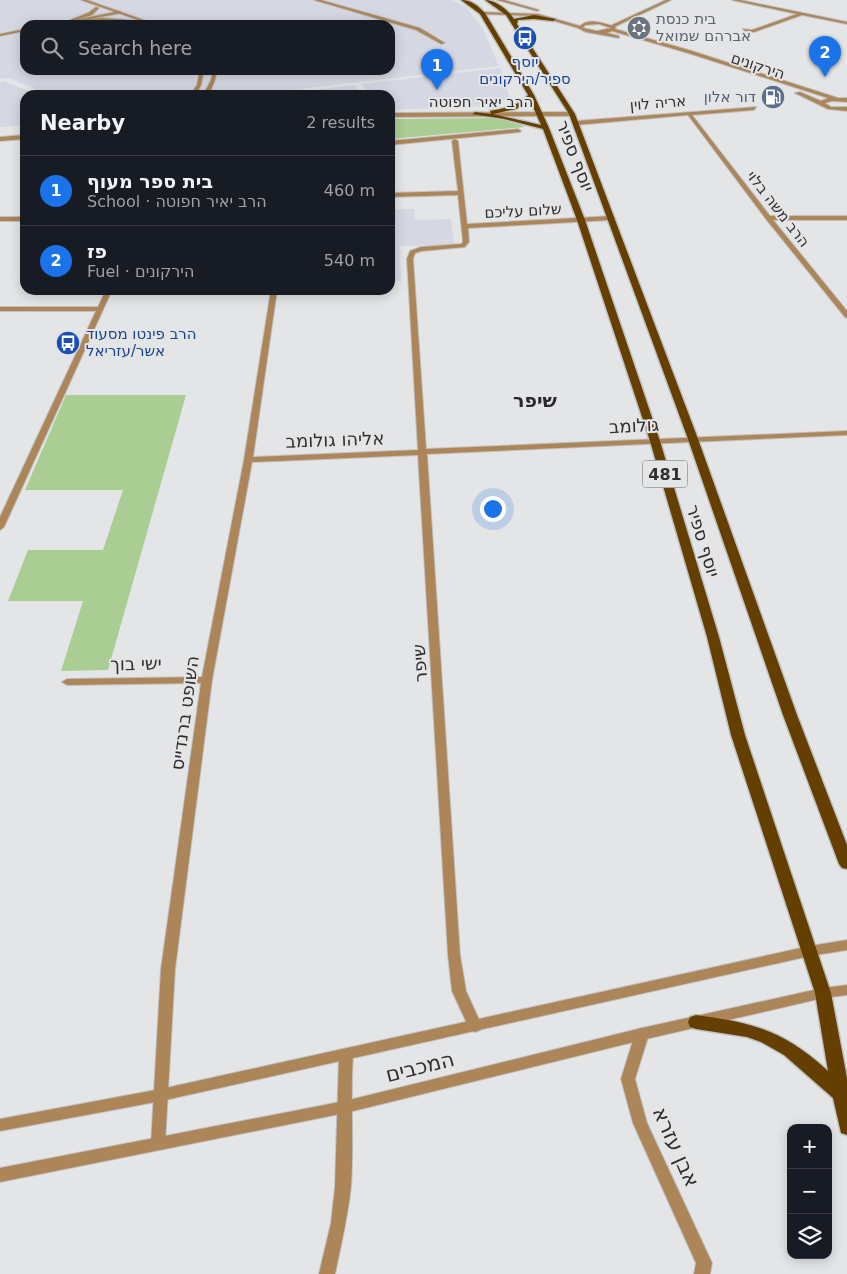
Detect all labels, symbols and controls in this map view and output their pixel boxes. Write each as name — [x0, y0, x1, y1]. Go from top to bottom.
place label: בית כנסת אברהם שמואל — [656, 10, 751, 45]
synagogue icon: בית כנסת אברהם שמואל — [626, 15, 652, 41]
search box — [20, 20, 395, 75]
bus stop icon: יוסף ספיר/הירקונים — [512, 25, 538, 51]
icon: search — [38, 34, 66, 62]
pin: 2 — [809, 36, 841, 77]
text: Search here — [78, 37, 192, 59]
pin: 1 — [421, 49, 453, 90]
street label: הירקונים — [729, 49, 787, 83]
place label: יוסף ספיר/הירקונים — [479, 53, 571, 88]
fuel station icon: דור אלון — [760, 84, 786, 110]
place label: דור אלון — [704, 88, 756, 106]
street label: אריה לוין — [629, 92, 687, 114]
street label: הרב יאיר חפוטה — [429, 93, 533, 111]
text: Nearby — [40, 111, 125, 135]
text: 2 results — [306, 113, 375, 132]
street label: יוסף ספיר — [552, 117, 599, 195]
street label: הרב משה בלוי — [743, 167, 813, 251]
text: בית ספר מעוף — [87, 170, 213, 192]
text: 1 — [50, 181, 62, 200]
text: 460 m — [324, 181, 375, 200]
text: School · הרב יאיר חפוטה — [87, 192, 267, 211]
street label: שלום עליכם — [484, 200, 562, 222]
text: פז — [87, 240, 107, 262]
text: 2 — [50, 251, 62, 270]
text: 540 m — [324, 251, 375, 270]
text: Fuel · הירקונים — [87, 262, 194, 281]
place label: הרב פינטו מסעוד אשר/עזריאל — [86, 325, 197, 360]
bus stop icon: הרב פינטו מסעוד אשר/עזריאל — [55, 330, 81, 356]
district label: שיפר — [513, 389, 558, 411]
street label: גולומב — [608, 414, 660, 437]
street label: אליהו גולומב — [285, 427, 385, 452]
road number: 481 — [642, 460, 688, 488]
your location — [480, 496, 506, 522]
street label: יוסף ספיר — [682, 502, 724, 580]
street label: שיפר — [408, 643, 431, 683]
street label: ישי בוך — [110, 653, 162, 674]
street label: השופט ברנדייס — [166, 654, 203, 772]
street label: המכבים — [383, 1047, 457, 1087]
street label: אבן עזרא — [648, 1103, 704, 1191]
map controls — [787, 1124, 832, 1259]
button: + — [787, 1124, 832, 1169]
button: − — [787, 1169, 832, 1214]
button: layers — [787, 1214, 832, 1259]

